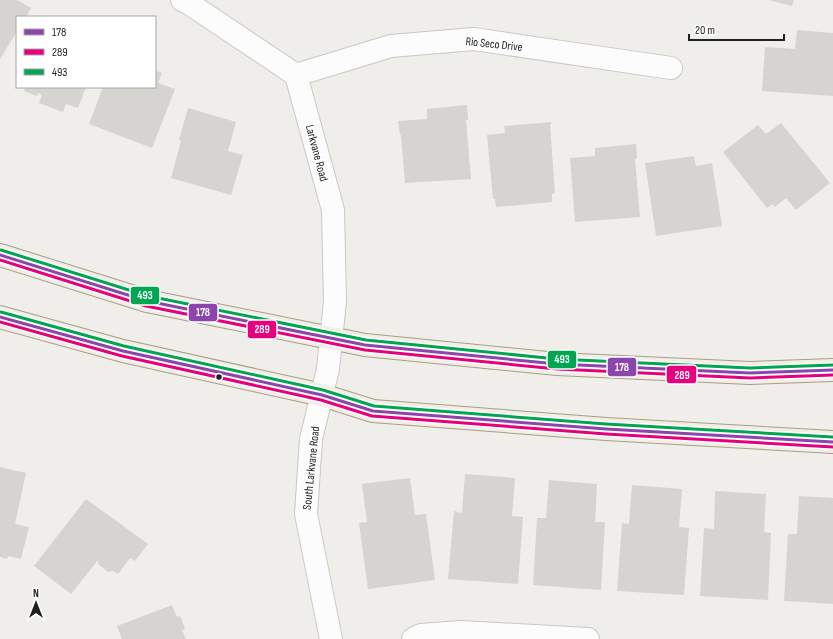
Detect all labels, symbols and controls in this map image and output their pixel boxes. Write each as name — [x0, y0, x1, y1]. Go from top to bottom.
legend — [16, 16, 156, 88]
scale bar — [689, 16, 784, 42]
text: 20 m — [695, 23, 715, 38]
text: 178 — [52, 25, 66, 40]
street label: Rio Seco Drive — [465, 34, 523, 55]
text: 289 — [52, 45, 68, 60]
text: 493 — [52, 65, 67, 80]
street label: Larkvane Road — [302, 123, 331, 183]
line badge: 493 — [130, 286, 160, 305]
text: 493 — [137, 289, 153, 302]
line badge: 178 — [188, 303, 218, 322]
text: 178 — [196, 306, 210, 319]
line badge: 289 — [247, 320, 277, 339]
text: 289 — [254, 323, 270, 336]
line badge: 493 — [547, 350, 577, 369]
text: 493 — [554, 353, 570, 366]
line badge: 178 — [607, 357, 637, 377]
text: 178 — [615, 361, 629, 374]
line badge: 289 — [666, 365, 697, 384]
text: 289 — [674, 369, 690, 382]
unlabelled marker — [214, 372, 224, 382]
street label: South Larkvane Road — [300, 426, 323, 511]
north arrow — [16, 583, 56, 623]
text: N — [33, 587, 39, 600]

